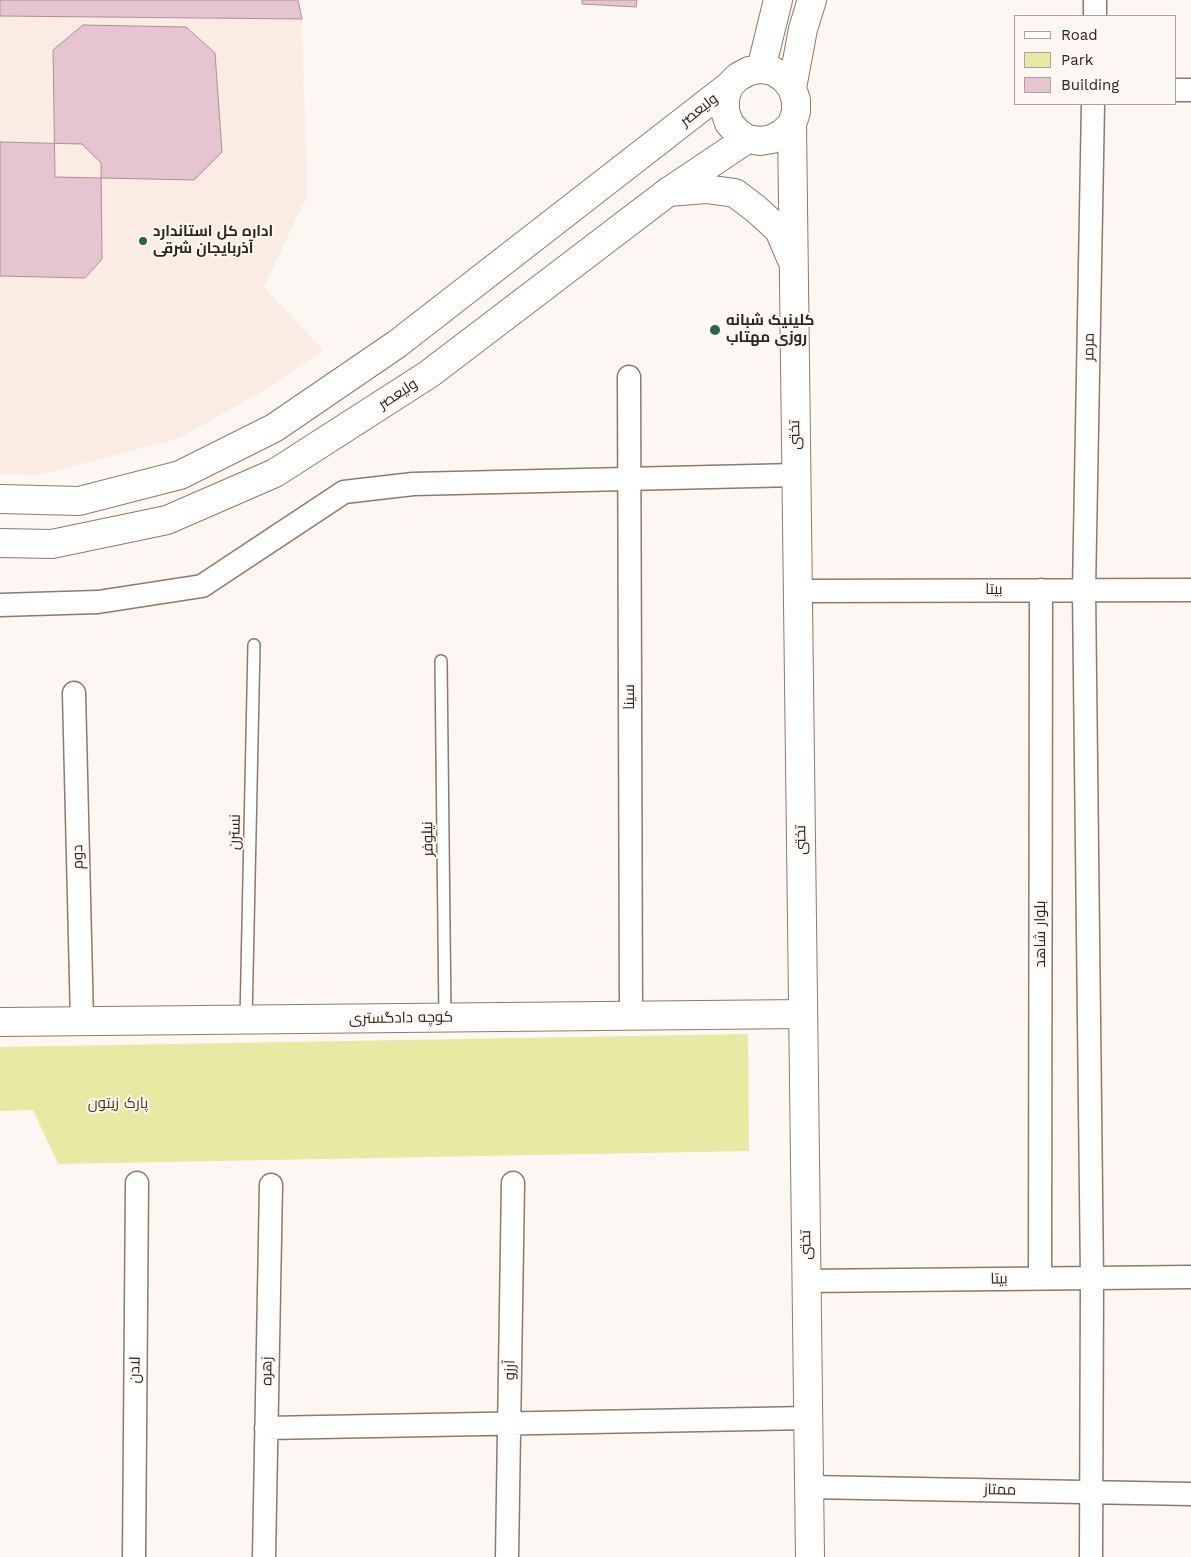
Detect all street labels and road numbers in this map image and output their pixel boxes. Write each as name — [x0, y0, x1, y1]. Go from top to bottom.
street label: ولیعصر — [677, 90, 721, 130]
street label: مرمر — [1080, 333, 1098, 361]
street label: ولیعصر — [375, 375, 421, 413]
street label: تختى — [786, 420, 804, 450]
street label: بیتا — [985, 581, 1003, 599]
street label: سینا — [621, 684, 639, 710]
street label: نسترن — [226, 814, 244, 850]
street label: نیلوفر — [419, 821, 437, 857]
street label: تختى — [792, 825, 810, 855]
street label: دوم — [69, 844, 87, 870]
street label: بلوار شاهد — [1032, 900, 1050, 968]
street label: کوچه دادگستری — [349, 1008, 453, 1028]
street label: تختى — [797, 1230, 815, 1260]
street label: بیتا — [990, 1270, 1008, 1288]
street label: لادن — [126, 1356, 144, 1384]
street label: زهره — [258, 1356, 276, 1386]
street label: آرزو — [501, 1360, 519, 1380]
street label: ممتاز — [984, 1481, 1016, 1499]

